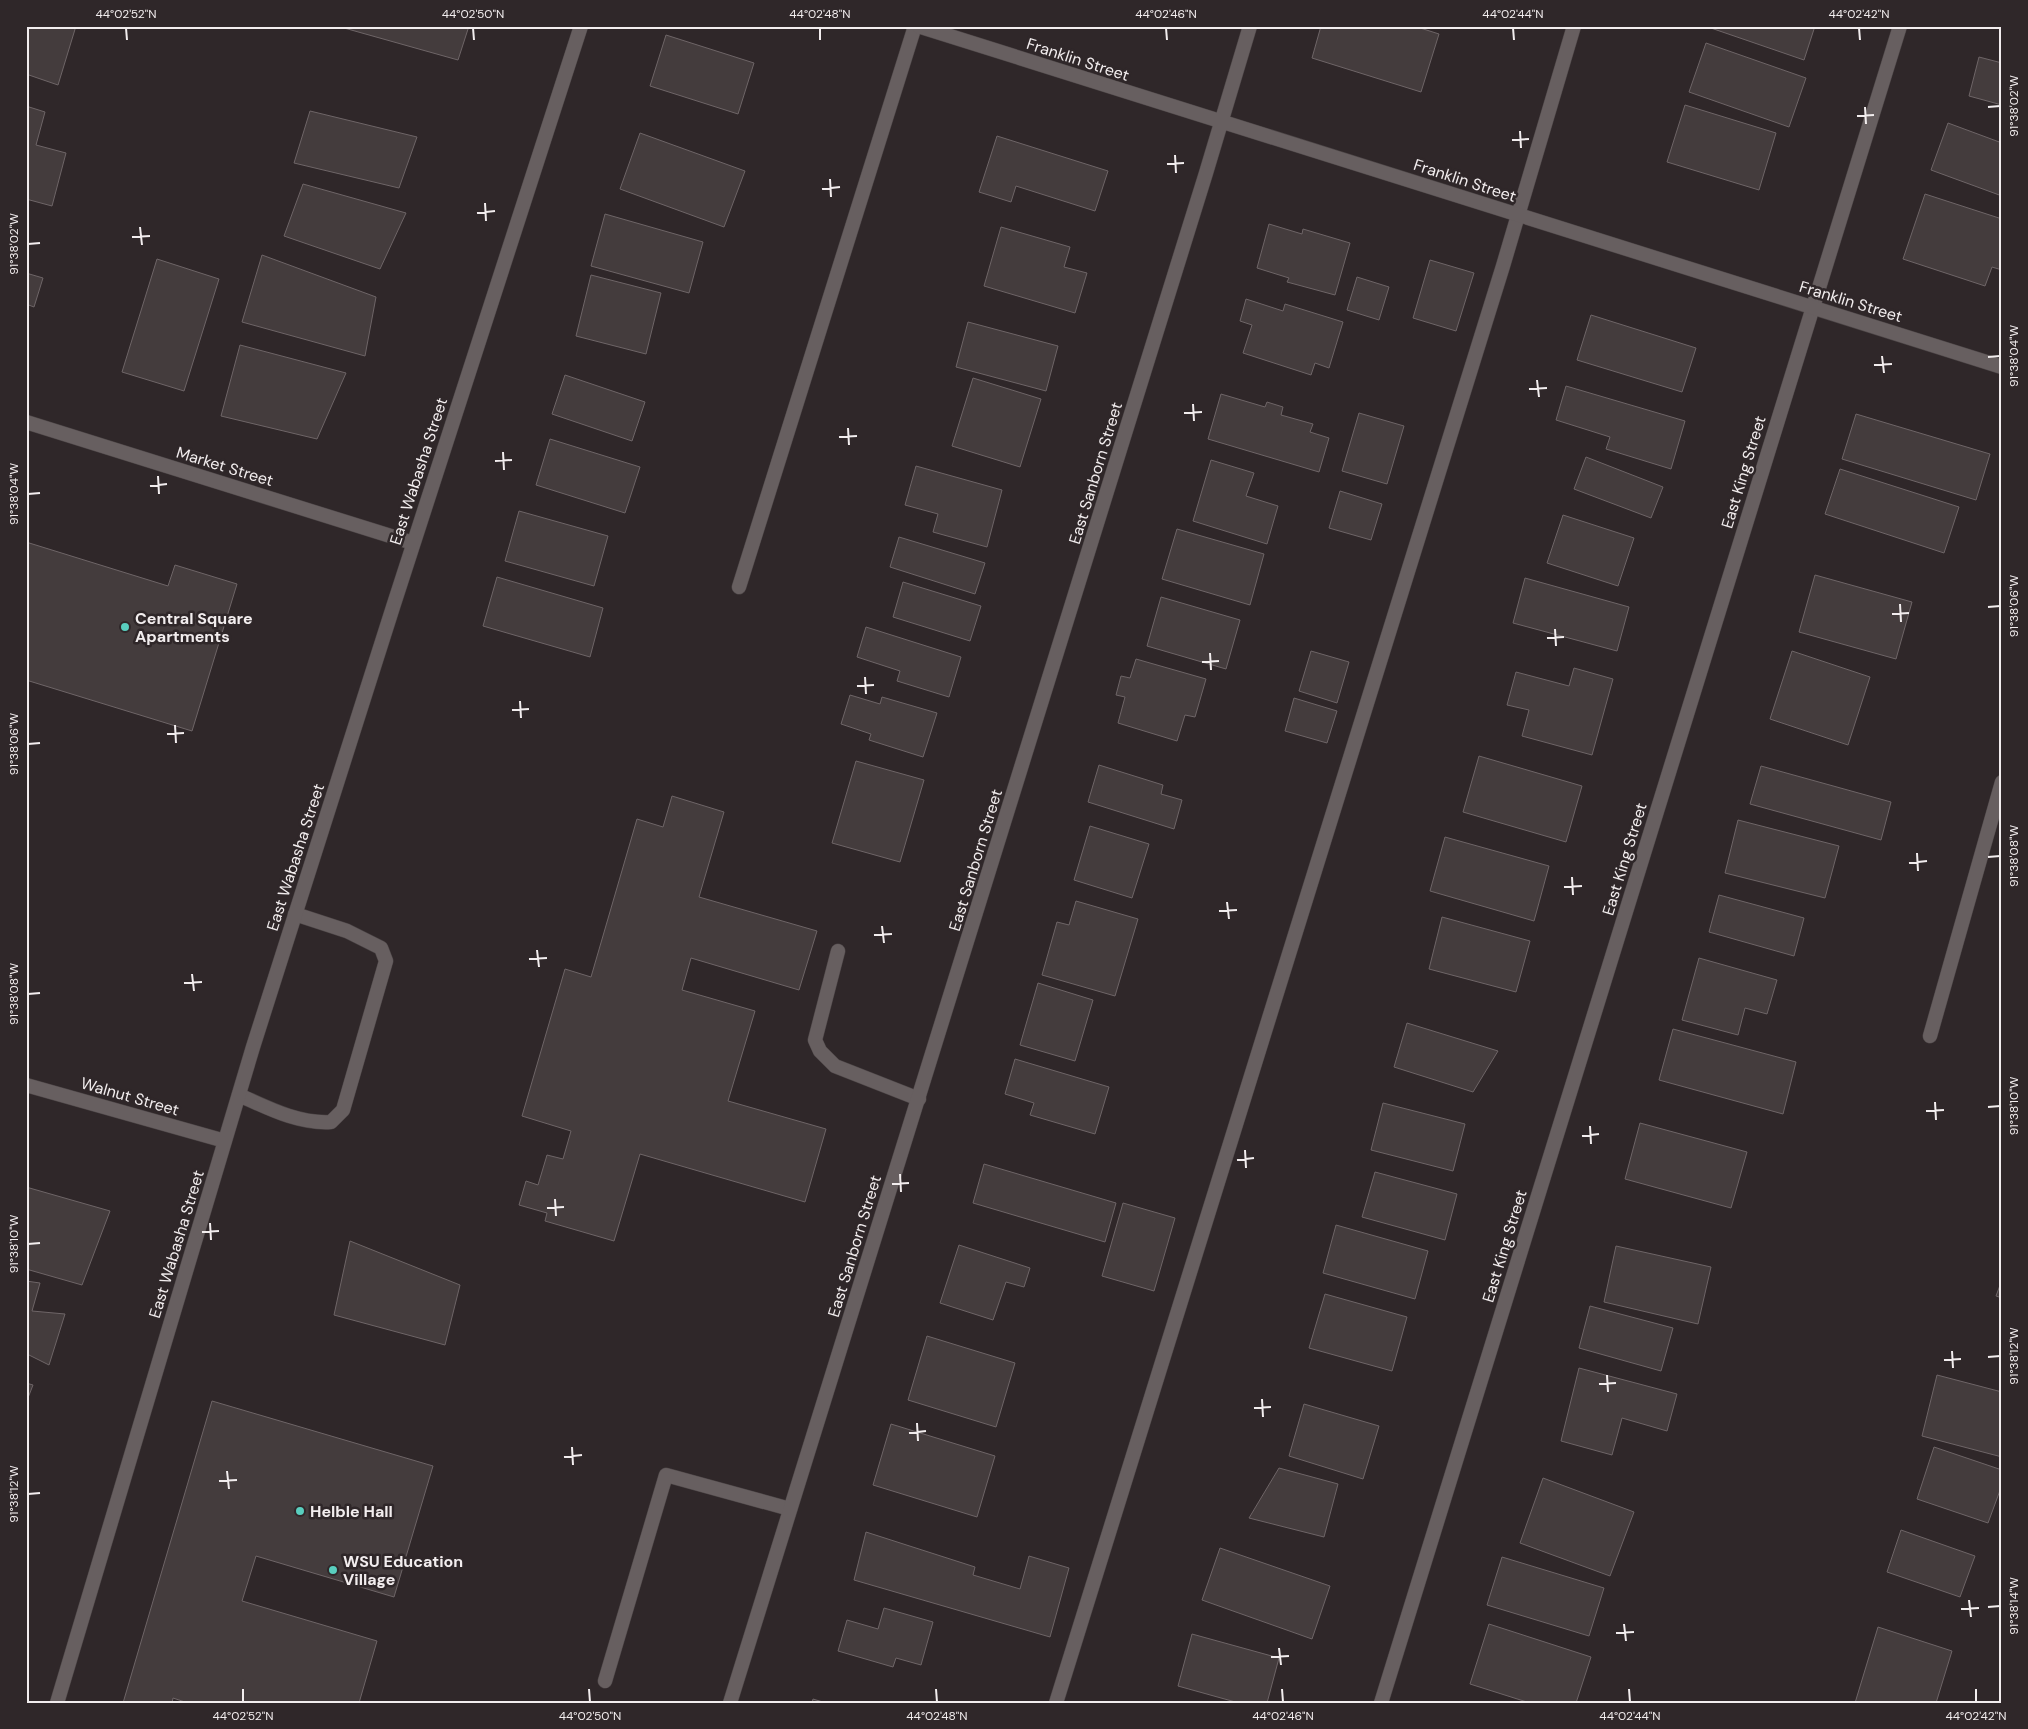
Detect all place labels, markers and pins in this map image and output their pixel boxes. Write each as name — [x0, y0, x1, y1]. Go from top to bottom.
place label: Central Square Apartments — [135, 608, 253, 647]
marker: Central Square Apartments — [119, 621, 131, 633]
place label: Helble Hall — [310, 1501, 393, 1522]
marker: Helble Hall — [294, 1505, 306, 1517]
place label: WSU Education Village — [343, 1551, 463, 1590]
marker: WSU Education Village — [327, 1564, 339, 1576]

